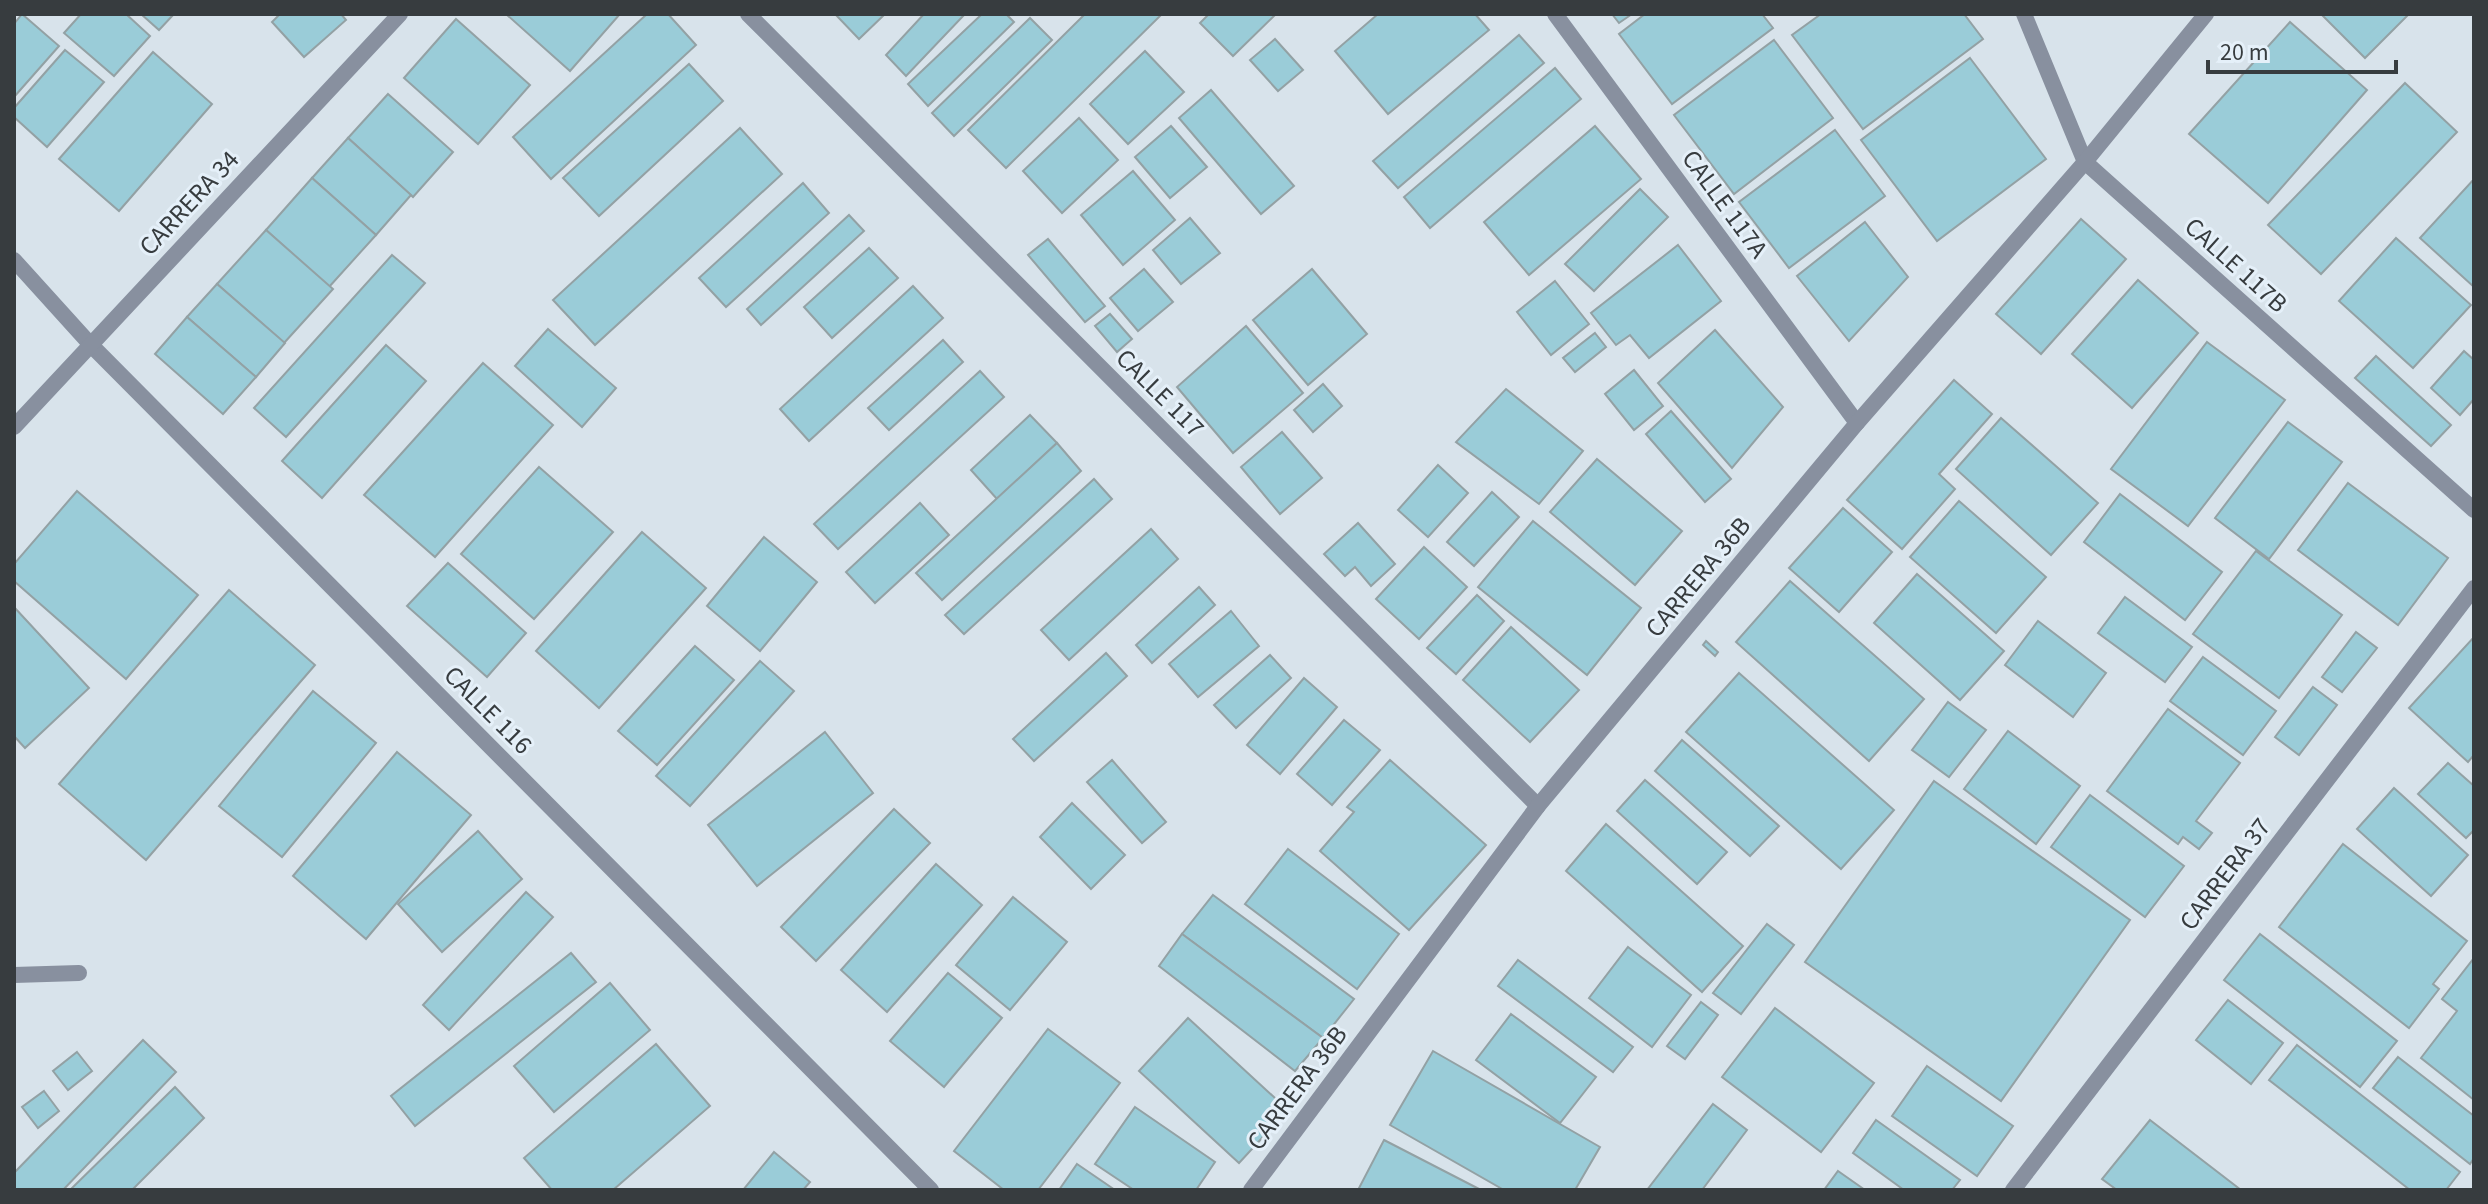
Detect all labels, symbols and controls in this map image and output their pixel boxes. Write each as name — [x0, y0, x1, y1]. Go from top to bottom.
scale bar — [2208, 24, 2396, 74]
text: 20 m — [2220, 35, 2269, 70]
street label: CARRERA 34 — [130, 142, 248, 264]
street label: CALLE 117A — [1673, 142, 1778, 267]
street label: CALLE 117B — [2176, 209, 2296, 321]
street label: CALLE 117 — [1107, 340, 1213, 446]
street label: CARRERA 36B — [1636, 509, 1760, 645]
street label: CALLE 116 — [435, 657, 541, 763]
street label: CARRERA 37 — [2170, 810, 2280, 938]
street label: CARRERA 36B — [1238, 1018, 1356, 1158]

